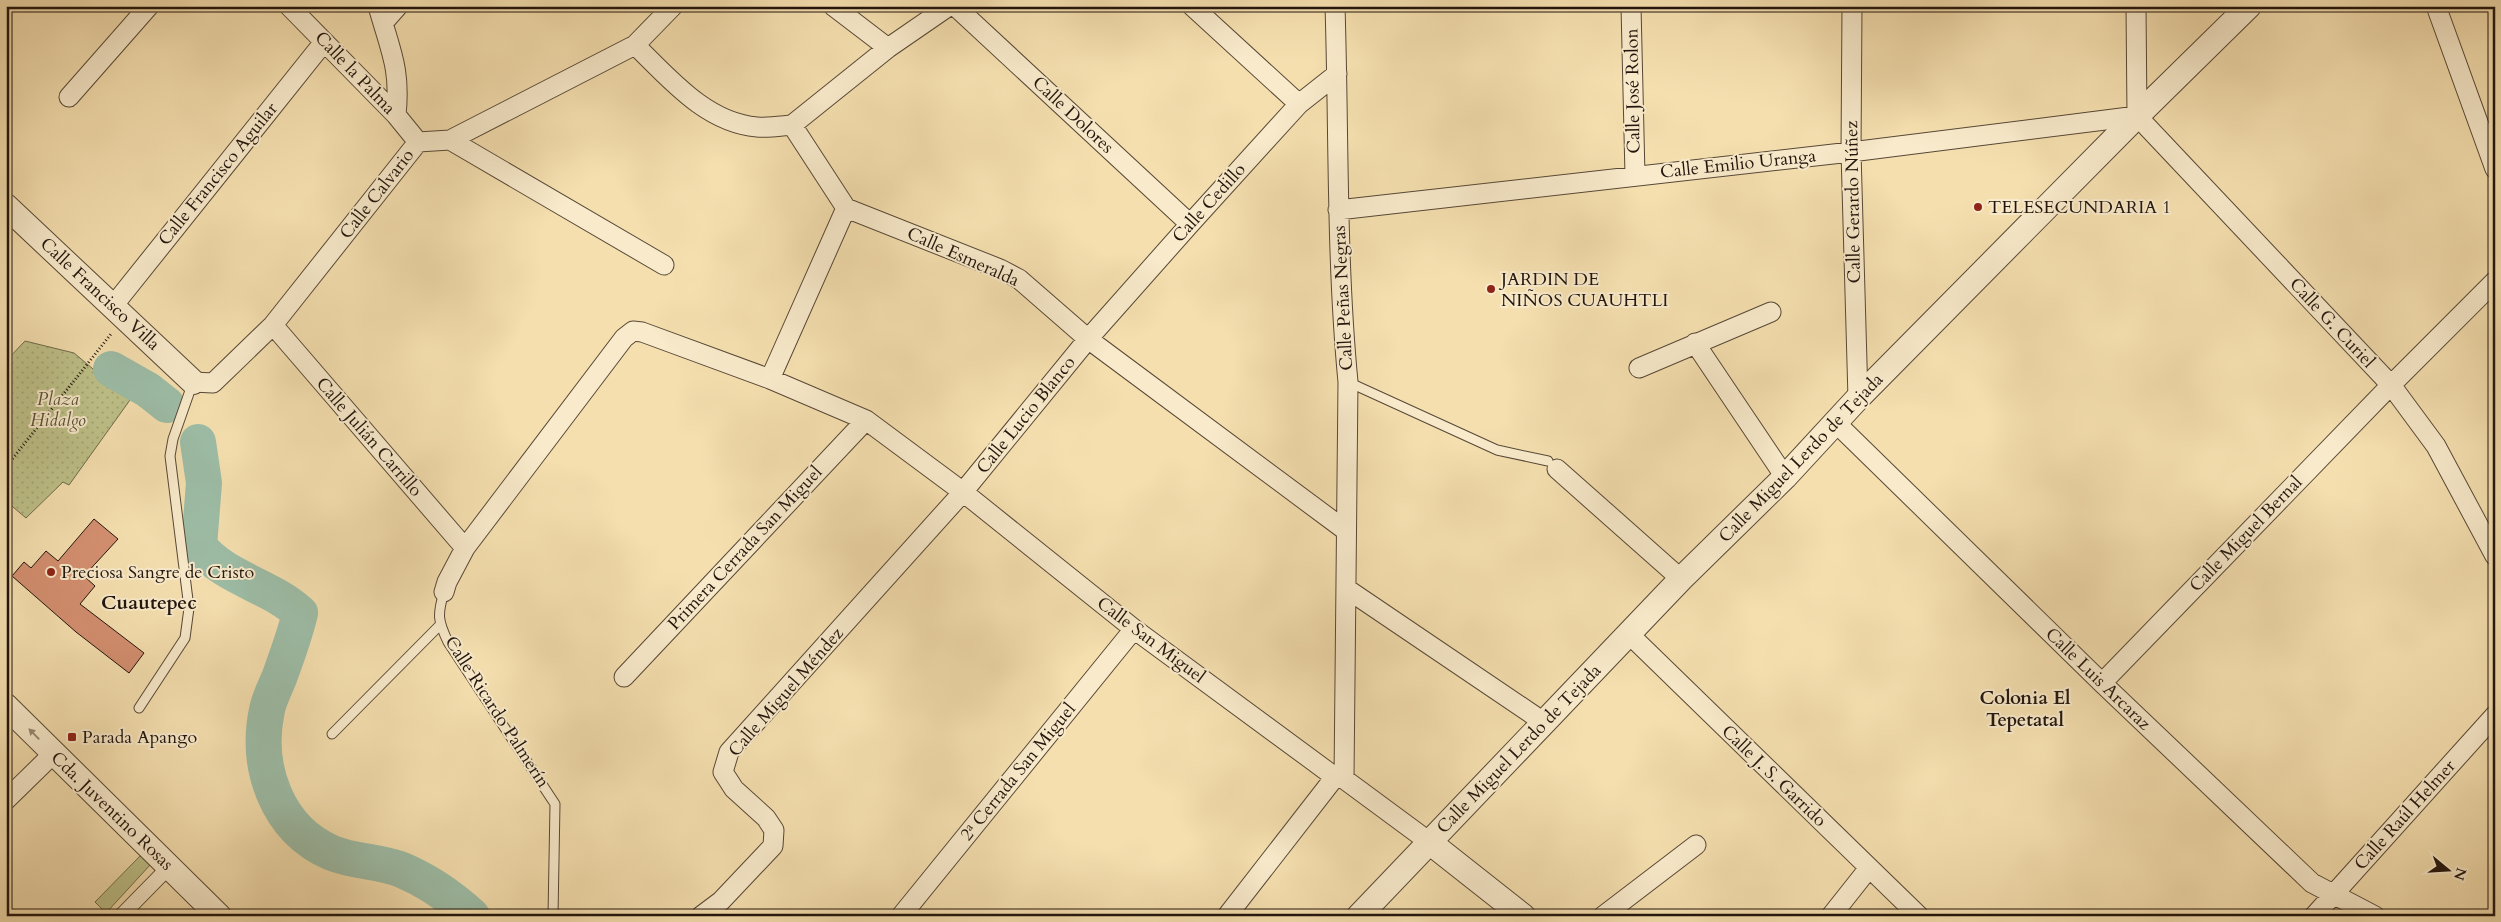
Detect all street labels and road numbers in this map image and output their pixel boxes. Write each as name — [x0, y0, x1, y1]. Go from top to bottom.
street label: Calle la Palma — [309, 26, 401, 120]
street label: Calle José Rolon — [1619, 27, 1647, 154]
street label: Calle Dolores — [1027, 71, 1119, 159]
street label: Calle Francisco Aguilar — [152, 97, 284, 251]
street label: Calle Gerardo Núñez — [1839, 120, 1867, 284]
street label: Calle Emilio Uranga — [1659, 143, 1817, 185]
street label: Calle Calvario — [334, 144, 420, 244]
street label: Calle Cedillo — [1167, 158, 1252, 248]
street label: Calle Esmeralda — [903, 221, 1023, 293]
street label: Calle Peñas Negras — [1327, 225, 1359, 371]
street label: Calle Francisco Villa — [34, 232, 166, 356]
street label: Calle G. Curiel — [2284, 272, 2381, 374]
street label: Calle Lucio Blanco — [971, 351, 1082, 479]
street label: Calle Miguel Lerdo de Tejada — [1713, 367, 1889, 548]
street label: Calle Julián Carrillo — [310, 372, 428, 502]
street label: Primera Cerrada San Miguel — [662, 460, 828, 636]
street label: Calle Miguel Bernal — [2184, 470, 2308, 598]
street label: Calle San Miguel — [1091, 591, 1211, 689]
street label: Calle Miguel Méndez — [723, 622, 849, 762]
street label: Calle Luis Arcaraz — [2040, 622, 2156, 736]
street label: Calle Ricardo Palmerín — [439, 631, 556, 793]
street label: Calle Miguel Lerdo de Tejada — [1431, 658, 1607, 839]
street label: 2ª Cerrada San Miguel — [955, 697, 1082, 846]
street label: Calle J. S. Garrido — [1716, 719, 1832, 833]
street label: Cda. Juventino Rosas — [45, 746, 179, 876]
street label: Calle Raúl Helmer — [2349, 754, 2462, 876]

